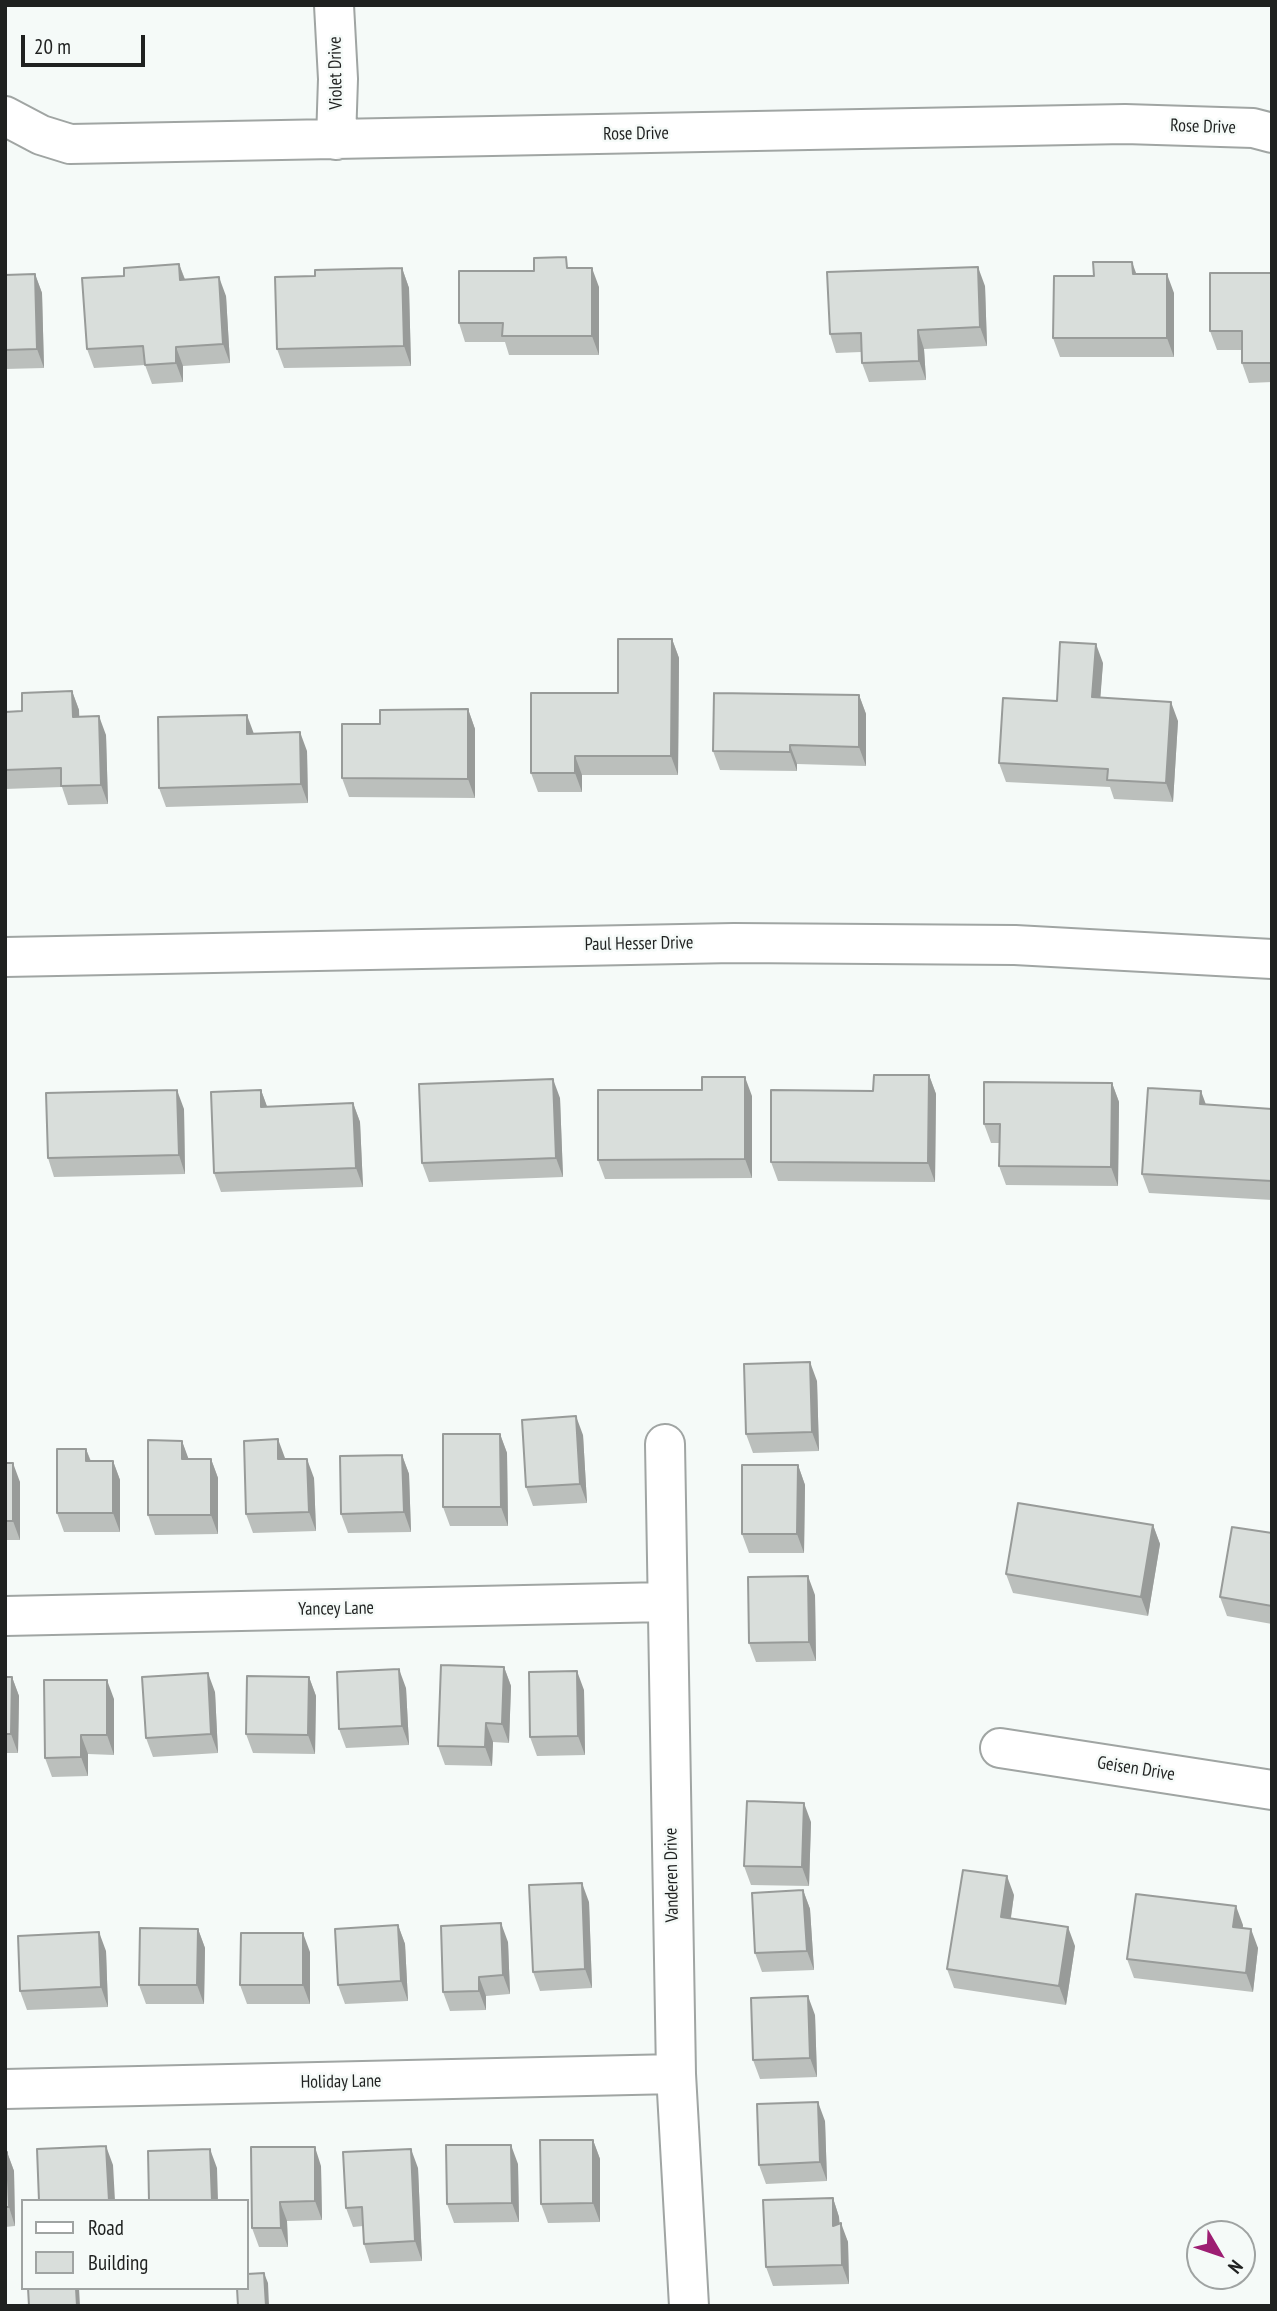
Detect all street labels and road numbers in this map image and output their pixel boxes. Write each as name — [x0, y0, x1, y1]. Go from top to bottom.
street label: Violet Drive — [325, 36, 347, 110]
street label: Rose Drive — [1170, 115, 1236, 139]
street label: Rose Drive — [603, 123, 669, 145]
street label: Paul Hesser Drive — [584, 932, 694, 956]
street label: Yancey Lane — [298, 1598, 374, 1620]
street label: Geisen Drive — [1096, 1752, 1176, 1786]
street label: Vanderen Drive — [660, 1827, 684, 1923]
street label: Holiday Lane — [300, 2070, 382, 2094]

